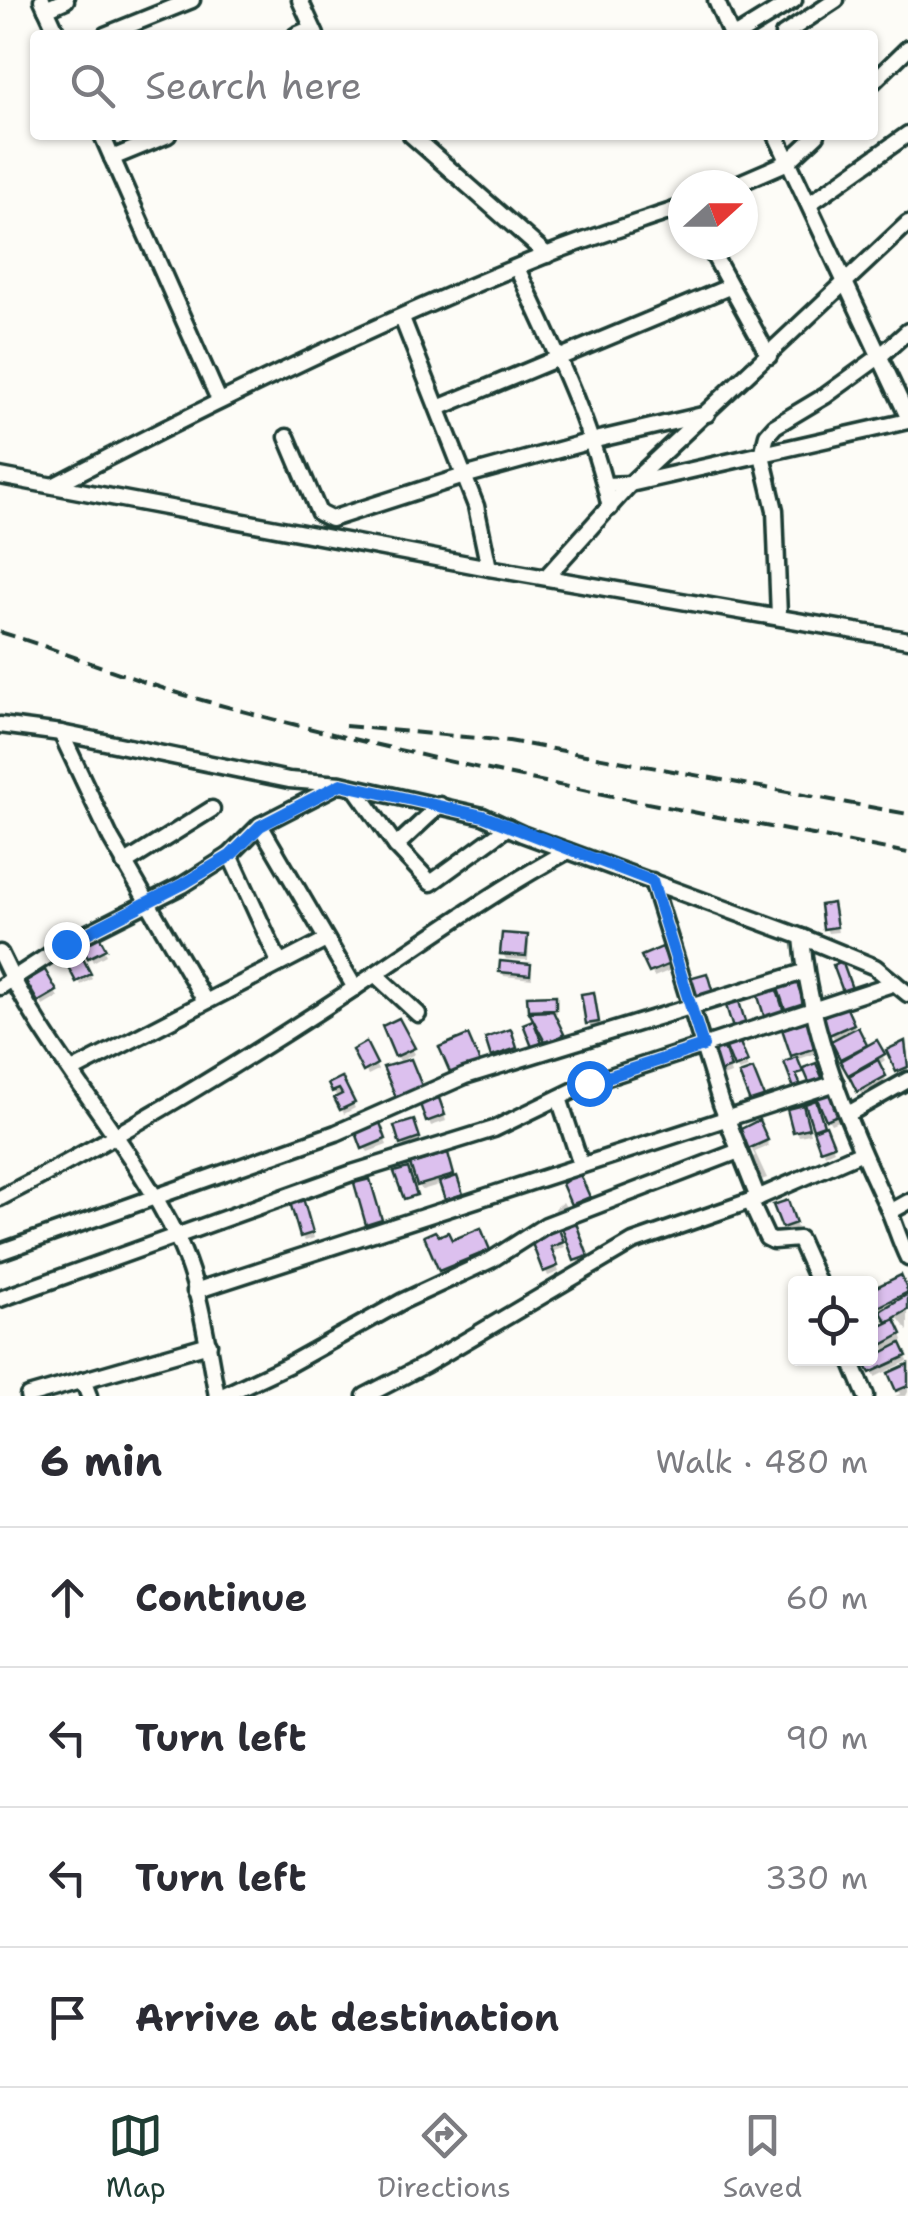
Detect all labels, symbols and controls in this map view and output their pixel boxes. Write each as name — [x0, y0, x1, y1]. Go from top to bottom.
search box — [30, 30, 878, 140]
icon: search — [65, 58, 120, 113]
text: Search here — [145, 60, 362, 111]
north arrow — [668, 170, 758, 260]
route end — [44, 922, 90, 968]
route start — [567, 1061, 613, 1107]
map controls — [788, 1276, 878, 1366]
button: locate — [788, 1276, 878, 1366]
text: 6 min — [40, 1433, 162, 1489]
text: Walk · 480 m — [656, 1440, 868, 1483]
icon: ahead — [40, 1570, 95, 1625]
text: Continue — [135, 1572, 307, 1623]
text: 60 m — [786, 1576, 868, 1619]
icon: left — [40, 1710, 95, 1765]
text: Turn left — [135, 1712, 307, 1763]
text: 90 m — [785, 1716, 868, 1759]
icon: left — [40, 1850, 95, 1905]
text: Turn left — [135, 1852, 307, 1903]
text: 330 m — [765, 1856, 868, 1899]
icon: arrive — [40, 1990, 95, 2045]
text: Arrive at destination — [135, 1992, 559, 2043]
tab: Map — [106, 2108, 166, 2206]
tab: Directions — [377, 2108, 511, 2206]
tab: Saved — [723, 2108, 802, 2206]

